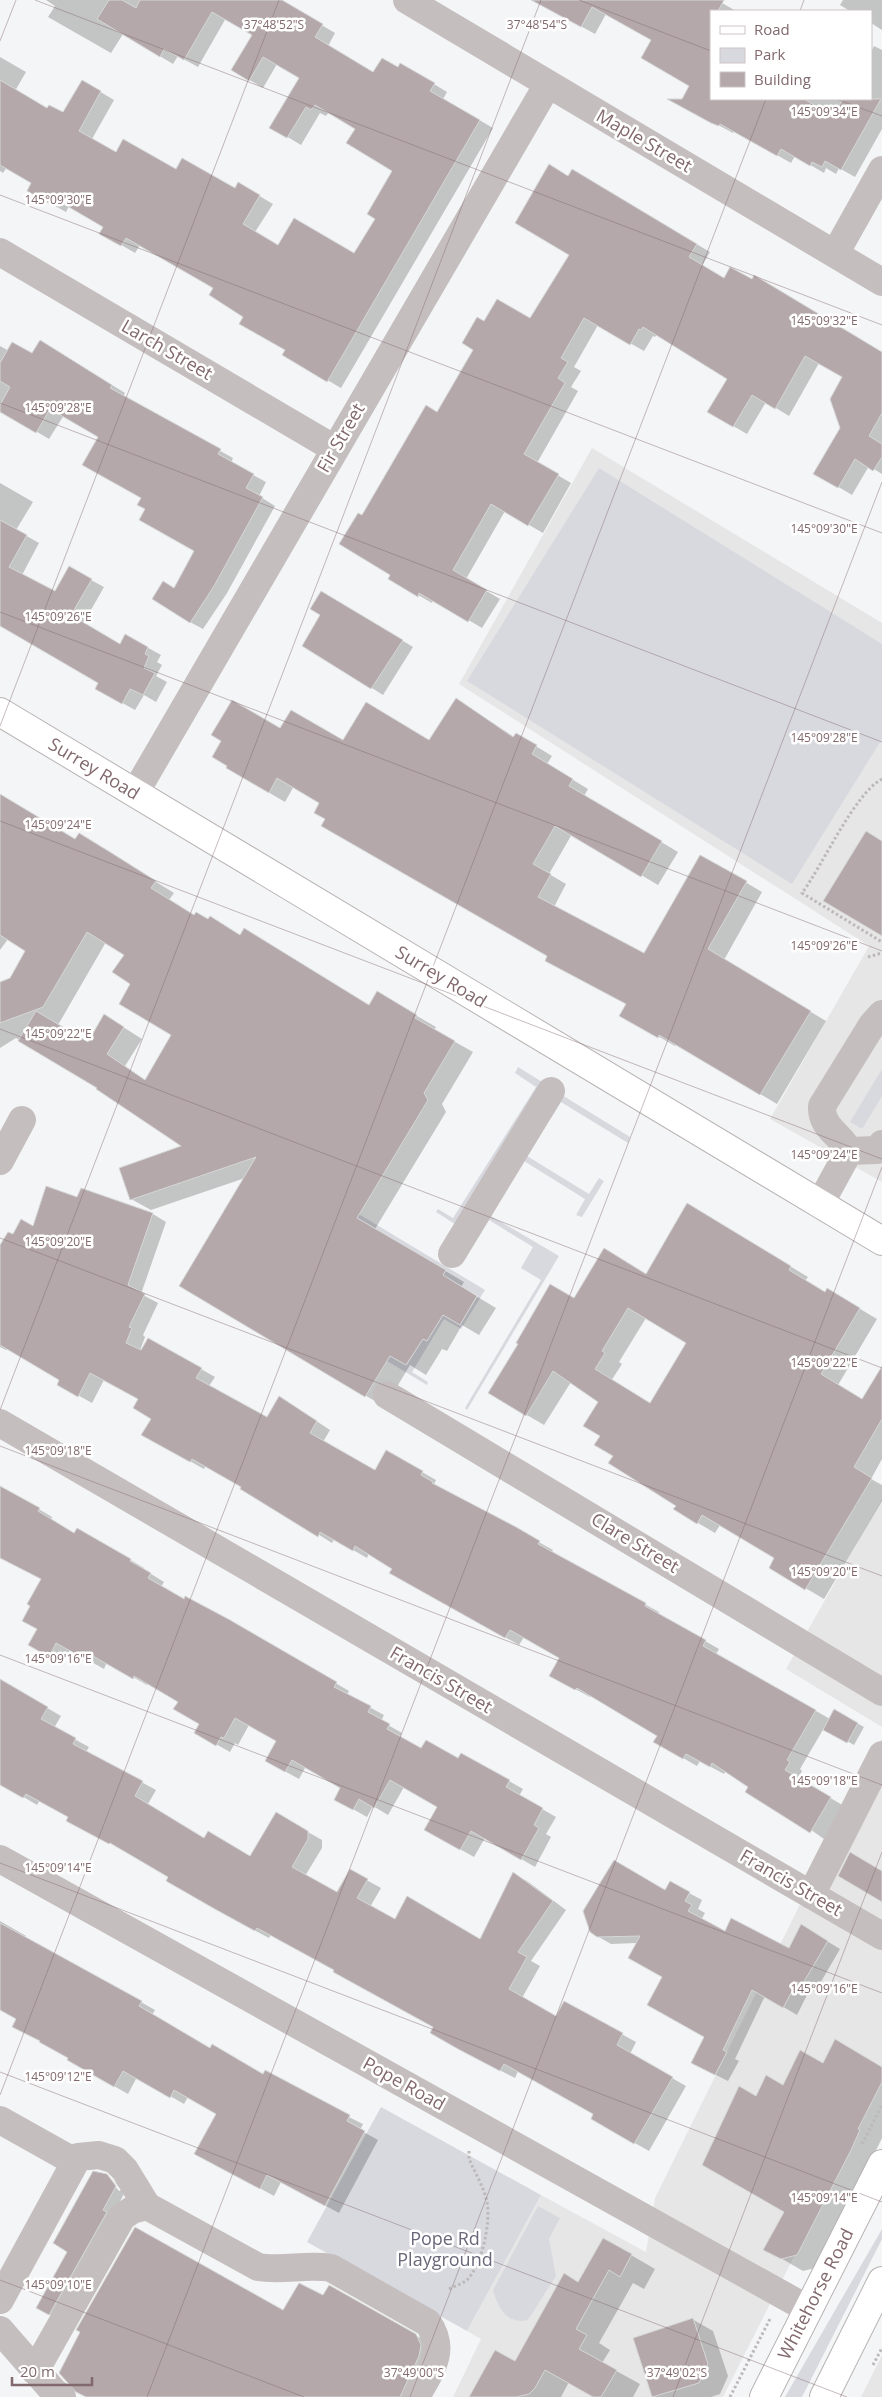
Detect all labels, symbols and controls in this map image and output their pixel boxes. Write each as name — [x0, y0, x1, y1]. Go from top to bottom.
legend — [710, 10, 872, 100]
text: 37°48'52"S — [244, 16, 304, 33]
text: 37°48'54"S — [507, 16, 567, 33]
text: Road — [754, 19, 790, 39]
text: Park — [754, 44, 785, 64]
text: Building — [754, 69, 811, 89]
street label: Maple Street — [592, 103, 697, 177]
text: 145°09'34"E — [790, 103, 858, 120]
text: 145°09'30"E — [24, 191, 92, 208]
text: 145°09'32"E — [790, 312, 858, 329]
street label: Larch Street — [118, 313, 217, 385]
text: 145°09'28"E — [24, 399, 92, 416]
street label: Fir Street — [311, 399, 370, 476]
text: 145°09'30"E — [790, 520, 858, 537]
text: 145°09'26"E — [24, 608, 92, 625]
text: 145°09'28"E — [790, 729, 858, 746]
street label: Surrey Road — [44, 731, 145, 805]
text: 145°09'24"E — [24, 816, 92, 833]
text: 145°09'26"E — [790, 937, 858, 954]
street label: Surrey Road — [391, 939, 492, 1013]
text: 145°09'22"E — [24, 1025, 92, 1042]
text: 145°09'24"E — [790, 1146, 858, 1163]
text: 145°09'20"E — [24, 1233, 92, 1250]
text: 145°09'22"E — [790, 1354, 858, 1371]
text: 145°09'18"E — [24, 1442, 92, 1459]
street label: Clare Street — [587, 1507, 684, 1578]
text: 145°09'20"E — [790, 1563, 858, 1580]
street label: Francis Street — [386, 1640, 497, 1718]
text: 145°09'16"E — [24, 1650, 92, 1667]
text: 145°09'18"E — [790, 1772, 858, 1789]
street label: Francis Street — [736, 1843, 847, 1921]
text: 145°09'14"E — [24, 1859, 92, 1876]
text: 145°09'16"E — [790, 1980, 858, 1997]
street label: Pope Road — [359, 2051, 450, 2116]
text: 145°09'12"E — [24, 2068, 92, 2085]
text: 145°09'14"E — [790, 2189, 858, 2206]
street label: Whitehorse Road — [772, 2224, 859, 2363]
park label: Pope Rd Playground — [397, 2226, 493, 2271]
text: 145°09'10"E — [24, 2276, 92, 2293]
scale bar — [12, 2354, 92, 2386]
text: 20 m — [20, 2361, 55, 2381]
text: 37°49'00"S — [384, 2364, 444, 2381]
text: 37°49'02"S — [647, 2364, 707, 2381]

